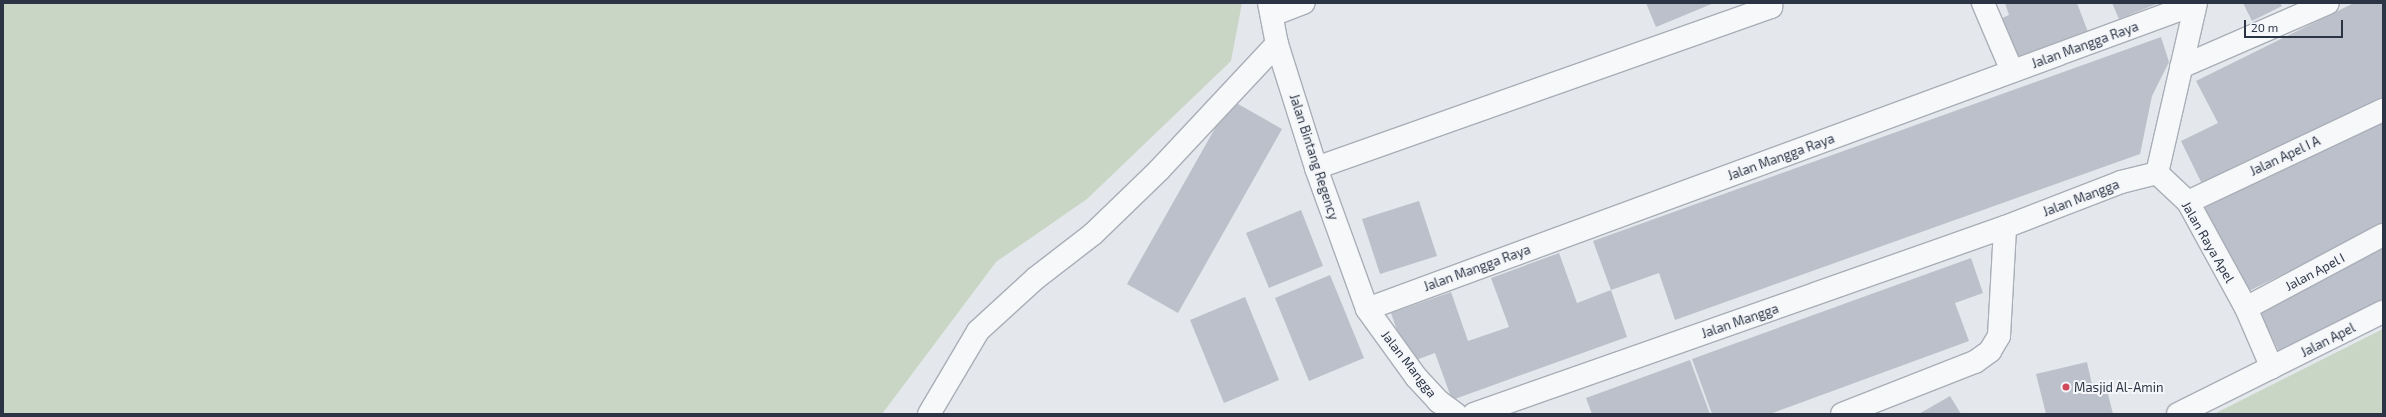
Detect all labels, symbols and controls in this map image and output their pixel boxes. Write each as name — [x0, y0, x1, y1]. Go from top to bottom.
scale bar — [2246, 12, 2345, 38]
street label: Jalan Mangga Raya — [2029, 18, 2141, 72]
text: 20 m — [2251, 20, 2278, 34]
street label: Jalan Bintang Regency — [1286, 92, 1342, 222]
street label: Jalan Mangga Raya — [1725, 130, 1837, 184]
street label: Jalan Apel I A — [2247, 133, 2323, 179]
street label: Jalan Mangga — [2041, 176, 2121, 220]
street label: Jalan Raya Apel — [2178, 198, 2238, 286]
street label: Jalan Mangga Raya — [1421, 241, 1533, 295]
street label: Jalan Apel I — [2282, 250, 2348, 294]
street label: Jalan Mangga — [1699, 300, 1781, 342]
street label: Jalan Apel — [2298, 320, 2358, 360]
street label: Jalan Mangga — [1378, 327, 1440, 401]
place label: Masjid Al-Amin — [2074, 379, 2164, 395]
marker: Masjid Al-Amin — [2061, 382, 2071, 392]

